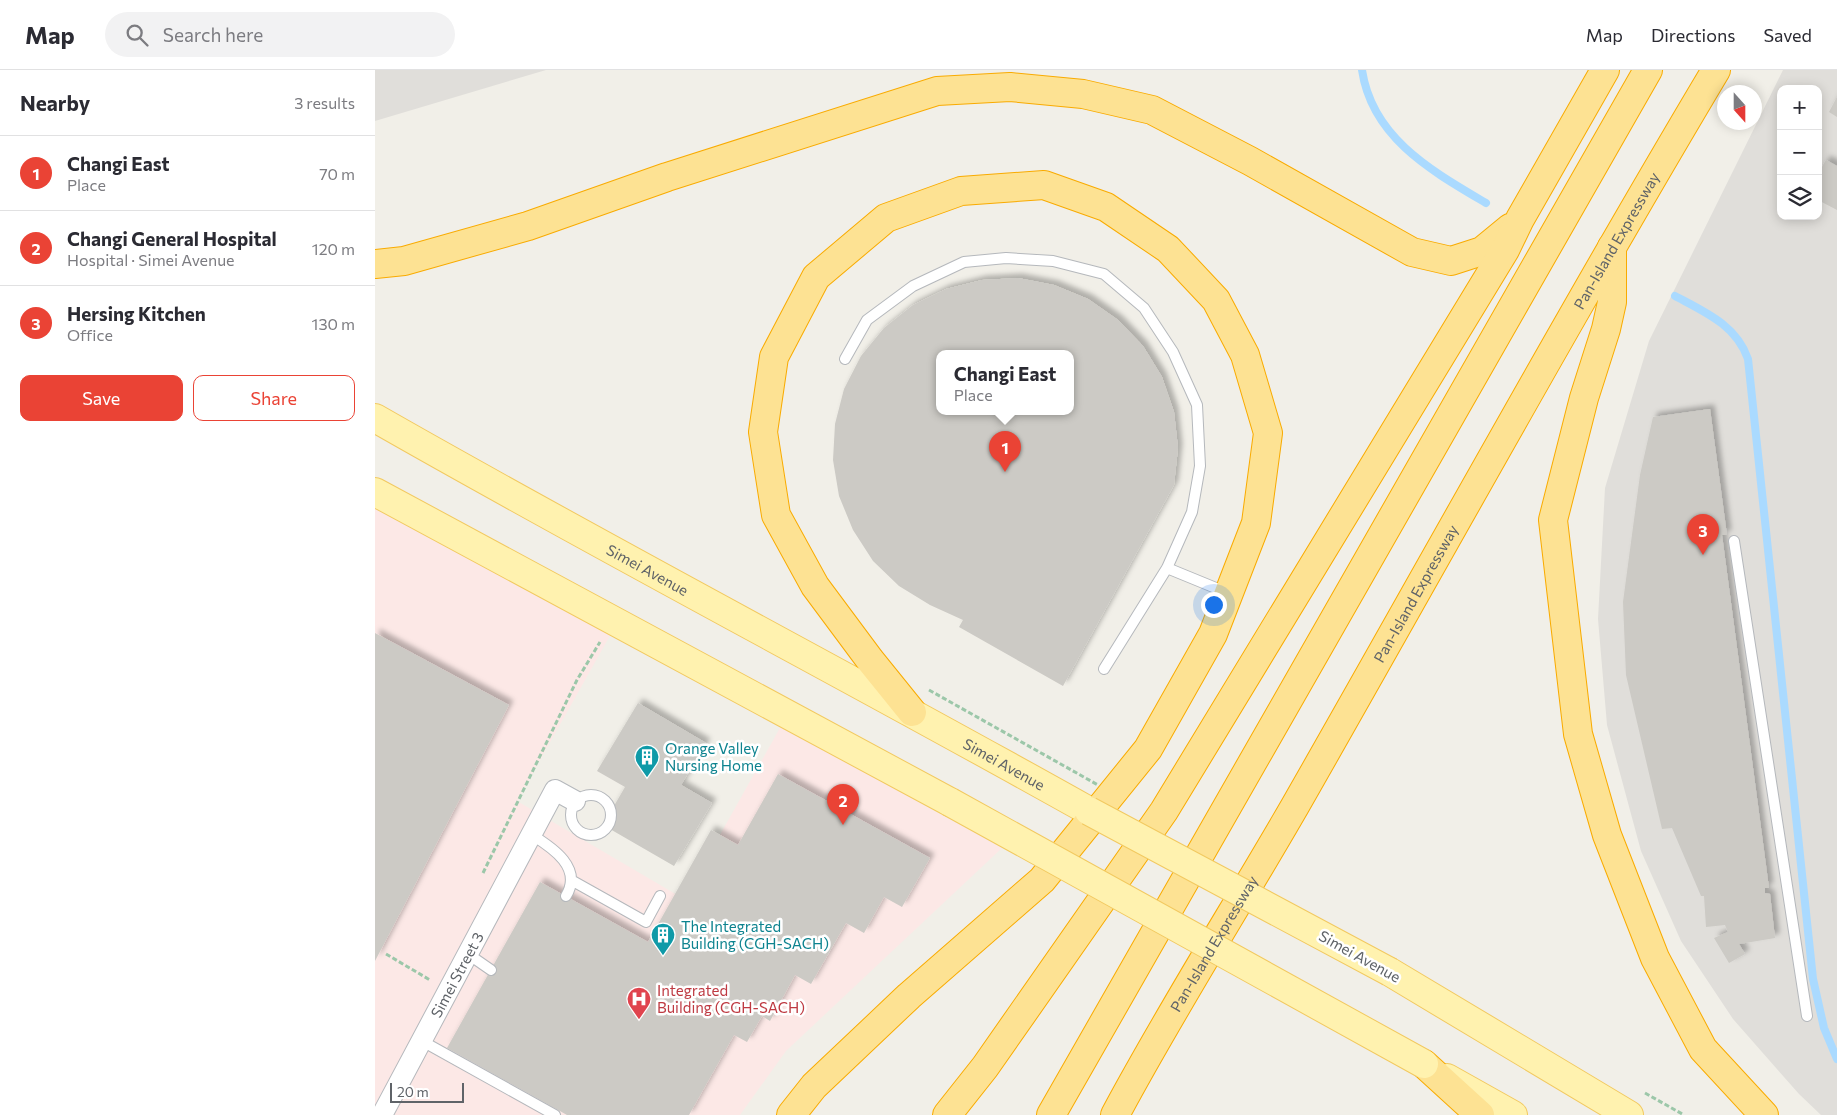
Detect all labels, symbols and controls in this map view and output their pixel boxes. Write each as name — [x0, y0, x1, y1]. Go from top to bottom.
search box — [105, 12, 455, 57]
text: Map — [25, 20, 75, 49]
icon: search — [123, 21, 151, 49]
text: Search here — [163, 23, 263, 46]
text: Map — [1586, 24, 1623, 46]
text: Directions — [1651, 24, 1735, 46]
text: Saved — [1763, 24, 1812, 46]
north arrow — [1717, 85, 1762, 130]
map controls — [1777, 85, 1822, 220]
button: + — [1777, 85, 1822, 130]
text: Nearby — [20, 90, 90, 115]
text: 3 results — [294, 93, 355, 112]
button: − — [1777, 130, 1822, 175]
text: Changi East — [67, 152, 169, 175]
text: 1 — [32, 164, 40, 183]
text: 70 m — [319, 164, 355, 183]
street label: Pan-Island Expressway — [1570, 169, 1663, 312]
text: Place — [67, 175, 106, 194]
button: layers — [1777, 175, 1822, 220]
text: Changi General Hospital — [67, 227, 277, 250]
text: 2 — [31, 239, 41, 258]
text: 120 m — [312, 239, 355, 258]
text: Hospital · Simei Avenue — [67, 250, 235, 269]
text: Hersing Kitchen — [67, 302, 206, 325]
text: 3 — [31, 314, 41, 333]
text: 130 m — [312, 314, 355, 333]
text: Office — [67, 325, 113, 344]
popup — [936, 350, 1074, 415]
text: Changi East — [954, 362, 1056, 385]
button: Save — [20, 375, 183, 421]
button: Share — [193, 375, 355, 421]
text: Place — [954, 385, 993, 404]
pin: 1 — [989, 431, 1021, 472]
pin: 3 — [1687, 514, 1719, 555]
street label: Pan-Island Expressway — [1369, 521, 1462, 666]
street label: Simei Avenue — [604, 540, 692, 599]
your location — [1201, 592, 1227, 618]
street label: Simei Avenue — [960, 734, 1048, 794]
place label: Orange Valley Nursing Home — [665, 739, 762, 774]
building icon: Orange Valley Nursing Home — [634, 744, 660, 778]
pin: 2 — [827, 784, 859, 825]
street label: Pan-Island Expressway — [1166, 872, 1261, 1015]
place label: The Integrated Building (CGH-SACH) — [681, 917, 829, 952]
building icon: The Integrated Building (CGH-SACH) — [650, 922, 676, 956]
street label: Simei Avenue — [1316, 926, 1404, 986]
street label: Simei Street 3 — [427, 929, 487, 1020]
place label: Integrated Building (CGH-SACH) — [657, 981, 805, 1016]
hospital icon: Integrated Building (CGH-SACH) — [626, 986, 652, 1020]
scale bar — [390, 1080, 464, 1103]
text: 20 m — [397, 1083, 429, 1100]

